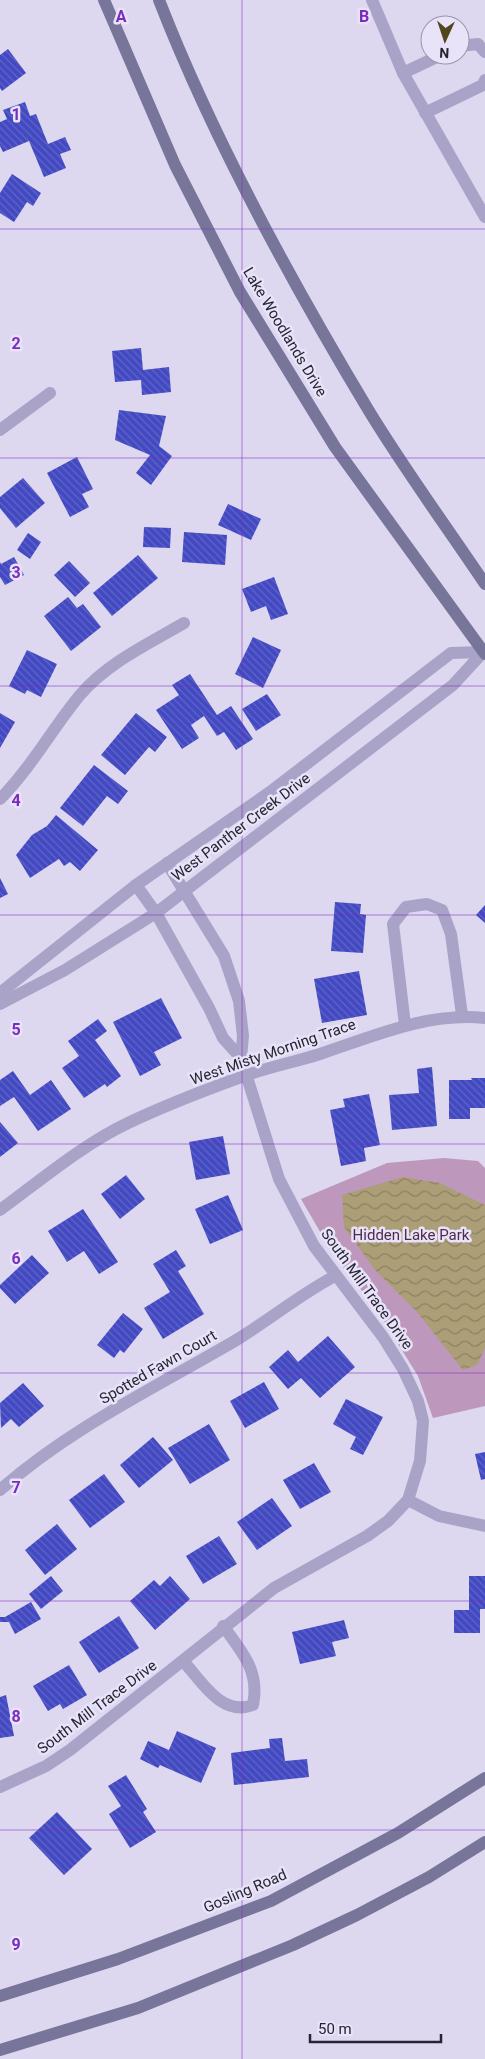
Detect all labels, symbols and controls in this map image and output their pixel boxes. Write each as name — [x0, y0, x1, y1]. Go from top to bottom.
text: A — [116, 7, 127, 26]
text: B — [359, 7, 369, 26]
north arrow — [420, 15, 470, 65]
text: N — [439, 45, 450, 61]
text: 1 — [11, 105, 21, 124]
street label: Lake Woodlands Drive — [239, 264, 331, 400]
text: 2 — [11, 334, 21, 353]
text: 3 — [11, 563, 21, 582]
street label: West Panther Creek Drive — [168, 769, 314, 885]
text: 4 — [11, 791, 21, 810]
street label: West Misty Morning Trace — [188, 1015, 358, 1089]
text: 5 — [11, 1020, 21, 1039]
street label: South Mill Trace Drive — [317, 1225, 417, 1353]
park label: Hidden Lake Park — [353, 1226, 470, 1244]
text: 6 — [11, 1249, 21, 1268]
street label: Spotted Fawn Court — [96, 1326, 220, 1408]
text: 7 — [11, 1478, 21, 1497]
street label: South Mill Trace Drive — [34, 1656, 160, 1758]
text: 8 — [11, 1707, 21, 1726]
street label: Gosling Road — [201, 1865, 289, 1917]
text: 9 — [11, 1935, 21, 1954]
scale bar — [310, 2012, 441, 2044]
text: 50 m — [318, 2020, 352, 2038]

